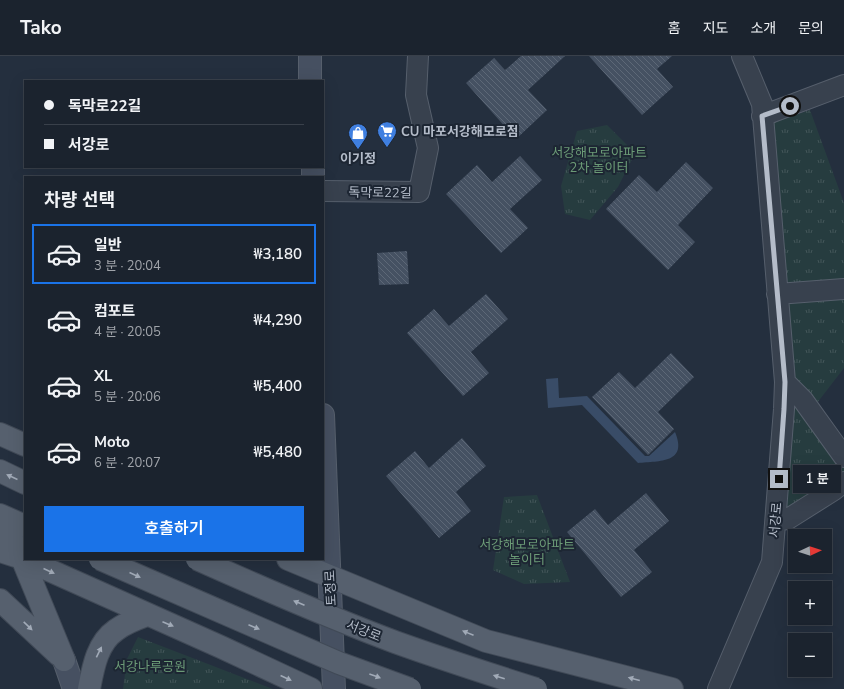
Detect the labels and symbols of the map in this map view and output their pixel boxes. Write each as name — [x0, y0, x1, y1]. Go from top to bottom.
route start — [781, 97, 799, 115]
supermarket icon: CU 마포서강해모로점 — [376, 120, 398, 148]
shop icon: 이기정 — [347, 122, 369, 150]
place label: CU 마포서강해모로점 — [401, 123, 519, 141]
park label: 서강해모로아파트 2차 놀이터 — [551, 144, 647, 177]
place label: 이기정 — [340, 150, 376, 168]
street label: 독막로22길 — [348, 183, 412, 203]
callout: 1 분 — [793, 465, 841, 493]
route end — [770, 470, 788, 488]
one-way arrow — [7, 474, 18, 480]
street label: 서강로 — [765, 501, 787, 539]
north arrow — [788, 529, 832, 573]
park label: 서강해모로아파트 놀이터 — [479, 536, 575, 569]
one-way arrow — [44, 568, 55, 574]
street label: 토정로 — [321, 570, 341, 606]
one-way arrow — [130, 572, 141, 578]
one-way arrow — [293, 600, 304, 606]
street label: 서강로 — [344, 616, 384, 646]
one-way arrow — [162, 621, 173, 627]
one-way arrow — [23, 622, 33, 631]
one-way arrow — [249, 624, 260, 630]
one-way arrow — [462, 630, 474, 636]
one-way arrow — [96, 646, 102, 657]
park label: 서강나루공원 — [114, 658, 186, 676]
one-way arrow — [280, 674, 292, 681]
one-way arrow — [369, 674, 381, 680]
one-way arrow — [493, 674, 505, 680]
one-way arrow — [628, 676, 640, 682]

